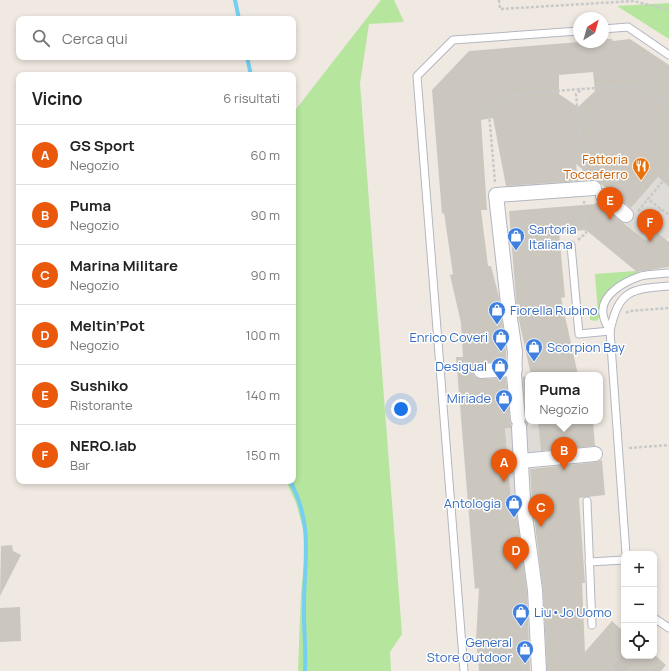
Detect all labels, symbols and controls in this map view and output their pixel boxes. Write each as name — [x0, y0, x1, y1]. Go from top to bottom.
north arrow — [573, 12, 609, 48]
search box — [16, 16, 296, 60]
icon: search — [30, 27, 52, 49]
text: Cerca qui — [62, 28, 128, 49]
text: Vicino — [32, 87, 83, 110]
text: 6 risultati — [223, 89, 280, 107]
text: GS Sport — [70, 135, 135, 156]
text: A — [41, 146, 49, 164]
text: 60 m — [250, 146, 280, 164]
place label: Fattoria Toccaferro — [563, 150, 628, 183]
text: Negozio — [70, 156, 119, 174]
restaurant icon: Fattoria Toccaferro — [631, 156, 651, 181]
pin: E — [597, 187, 623, 220]
text: Puma — [70, 195, 111, 216]
text: B — [41, 206, 49, 224]
text: 90 m — [250, 206, 280, 224]
pin: F — [637, 209, 663, 242]
text: Negozio — [70, 216, 119, 234]
place label: Sartoria Italiana — [529, 220, 577, 253]
shop icon: Sartoria Italiana — [506, 226, 526, 251]
text: Marina Militare — [70, 255, 178, 276]
text: C — [40, 266, 50, 284]
text: 90 m — [250, 266, 280, 284]
text: Negozio — [70, 276, 119, 294]
shop icon: Fiorella Rubino — [487, 300, 507, 325]
place label: Fiorella Rubino — [510, 301, 598, 319]
text: Meltin’Pot — [70, 315, 145, 336]
text: D — [40, 326, 50, 344]
text: 100 m — [245, 326, 280, 344]
shop icon: Enrico Coveri — [491, 327, 511, 352]
place label: Enrico Coveri — [409, 328, 488, 346]
text: Negozio — [70, 336, 119, 354]
shop icon: Scorpion Bay — [524, 337, 544, 362]
place label: Scorpion Bay — [547, 338, 625, 356]
shop icon: Desigual — [490, 356, 510, 381]
place label: Desigual — [435, 357, 487, 375]
popup — [525, 372, 603, 424]
text: Sushiko — [70, 375, 128, 396]
text: Puma — [539, 379, 580, 400]
text: E — [41, 386, 49, 404]
text: 140 m — [246, 386, 280, 404]
shop icon: Miriade — [494, 388, 514, 413]
place label: Miriade — [447, 389, 491, 407]
text: Ristorante — [70, 396, 133, 414]
your location — [391, 399, 411, 419]
text: Negozio — [539, 400, 589, 418]
text: NERO.lab — [70, 435, 137, 456]
pin: B — [551, 437, 577, 470]
text: F — [42, 446, 48, 464]
text: 150 m — [246, 446, 280, 464]
pin: A — [491, 449, 517, 482]
text: Bar — [70, 456, 90, 474]
shop icon: Antologia — [504, 493, 524, 518]
place label: Antologia — [444, 494, 501, 512]
pin: C — [528, 494, 554, 527]
pin: D — [503, 537, 529, 570]
map controls — [621, 551, 657, 659]
button: + — [621, 551, 657, 587]
button: − — [621, 587, 657, 623]
shop icon: Liu•Jo Uomo — [511, 602, 531, 627]
place label: Liu•Jo Uomo — [534, 603, 612, 621]
button: locate — [621, 623, 657, 659]
place label: General Store Outdoor — [427, 633, 512, 666]
shop icon: General Store Outdoor — [515, 639, 535, 664]

